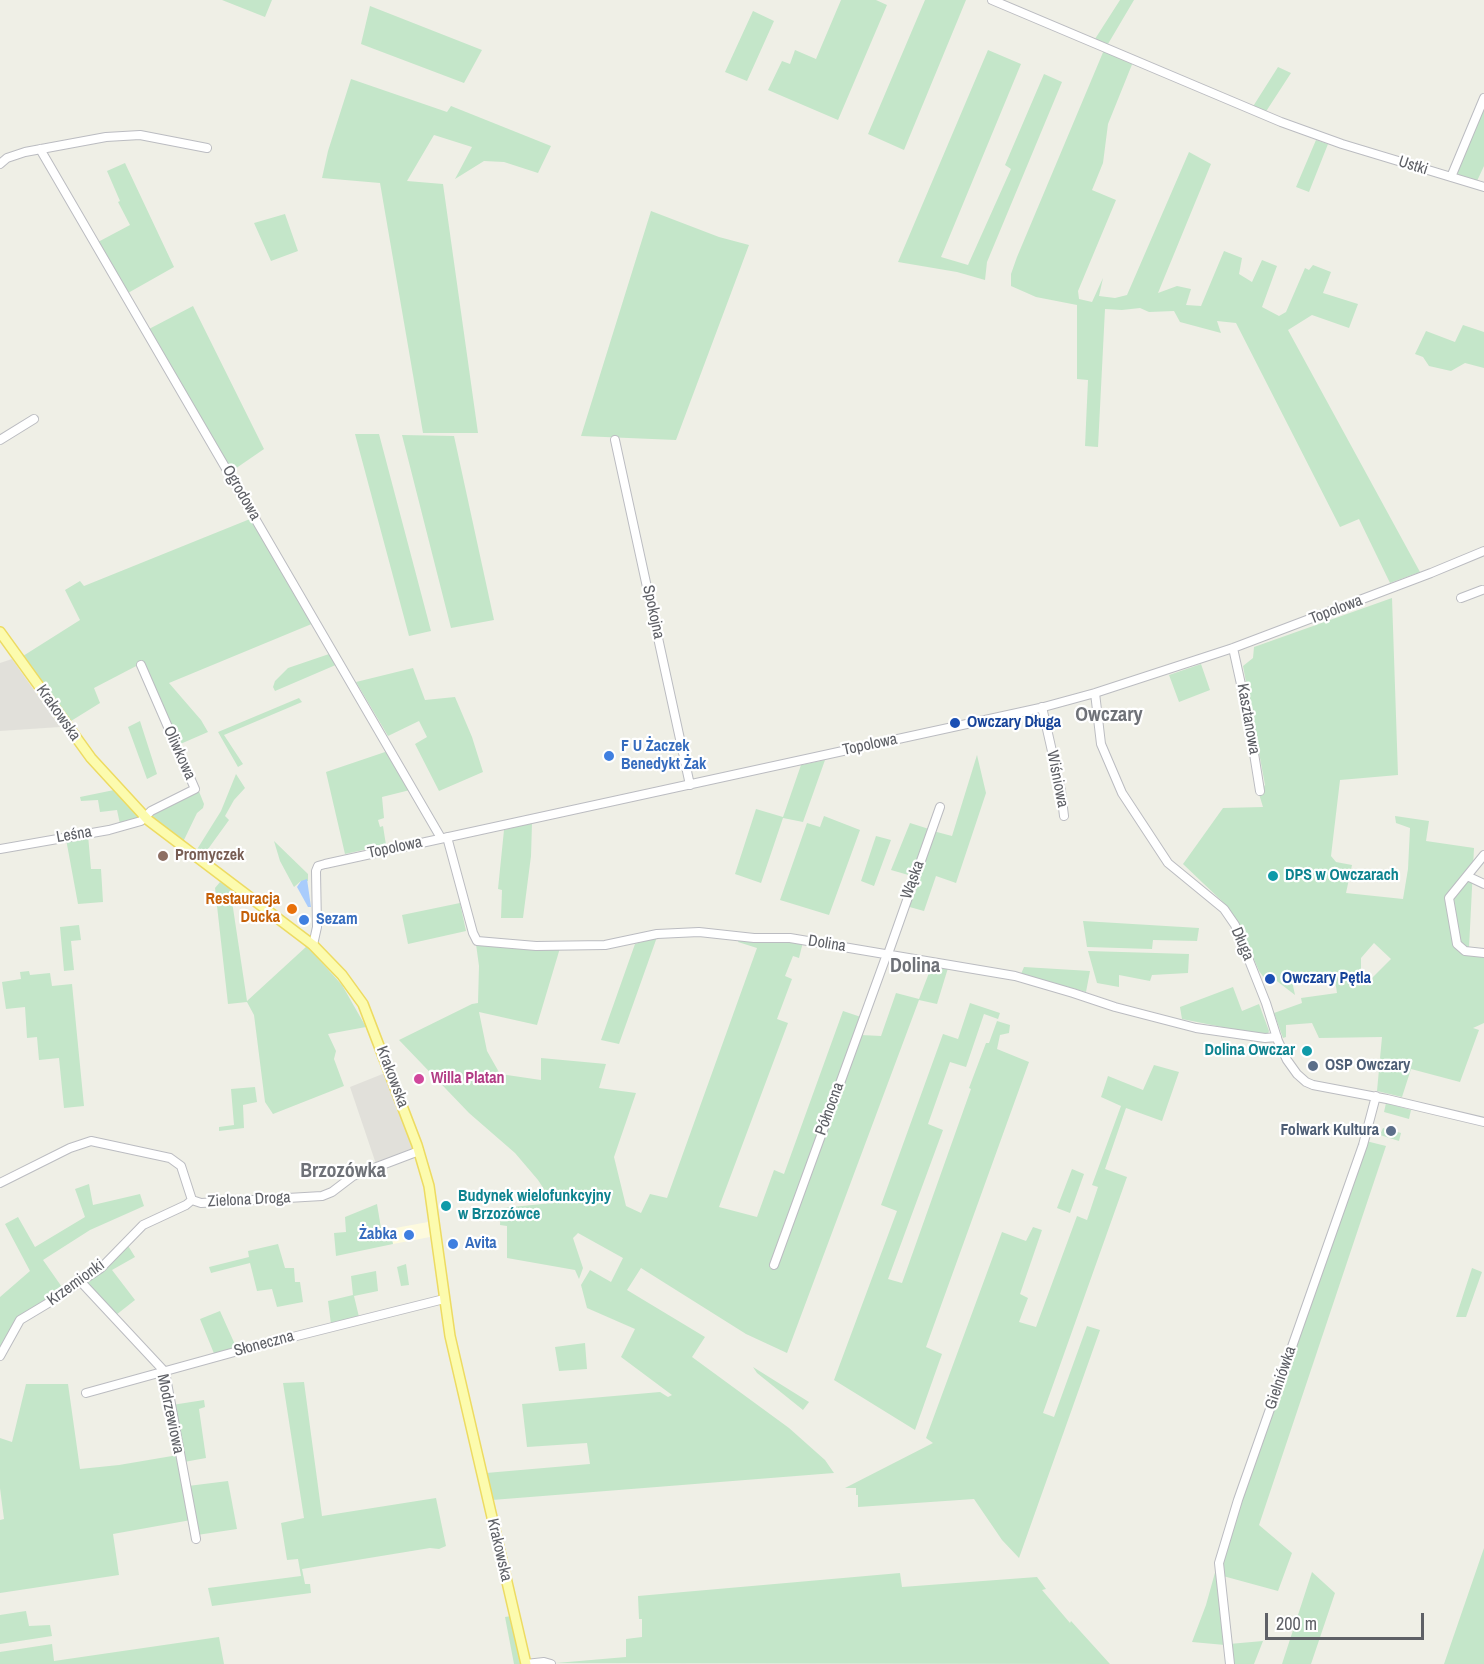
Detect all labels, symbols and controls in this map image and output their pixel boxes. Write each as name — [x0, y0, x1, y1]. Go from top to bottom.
street label: Ustki — [1396, 152, 1430, 180]
street label: Ogrodowa — [218, 462, 264, 524]
street label: Spokojna — [638, 583, 668, 641]
street label: Topolowa — [1307, 591, 1365, 629]
street label: Krakowska — [32, 681, 84, 745]
street label: Kasztanowa — [1232, 682, 1264, 756]
district label: Owczary — [1075, 704, 1143, 728]
place label: Owczary Długa — [967, 713, 1061, 733]
marker: Owczary Długa — [948, 716, 962, 730]
street label: Oliwkowa — [159, 723, 199, 783]
street label: Topolowa — [841, 730, 899, 760]
place label: F U Żaczek Benedykt Żak — [621, 737, 706, 775]
marker: F U Żaczek Benedykt Żak — [602, 749, 616, 763]
street label: Wiśniowa — [1042, 749, 1072, 809]
street label: Leśna — [55, 822, 93, 848]
street label: Topolowa — [366, 833, 424, 863]
place label: Promyczek — [175, 846, 244, 866]
marker: Promyczek — [156, 849, 170, 863]
street label: Wąska — [897, 858, 929, 902]
place label: DPS w Owczarach — [1285, 866, 1399, 886]
marker: DPS w Owczarach — [1266, 869, 1280, 883]
place label: Restauracja Ducka — [206, 890, 280, 928]
marker: Restauracja Ducka — [285, 902, 299, 916]
place label: Sezam — [316, 910, 358, 930]
marker: Sezam — [297, 913, 311, 927]
street label: Długa — [1226, 924, 1258, 964]
street label: Dolina — [807, 932, 847, 956]
district label: Dolina — [890, 955, 940, 979]
place label: Owczary Pętla — [1282, 969, 1371, 989]
marker: Owczary Pętla — [1263, 972, 1277, 986]
place label: Dolina Owczar — [1205, 1041, 1295, 1061]
street label: Krakowska — [372, 1044, 412, 1110]
marker: Dolina Owczar — [1300, 1044, 1314, 1058]
place label: OSP Owczary — [1325, 1056, 1410, 1076]
marker: OSP Owczary — [1306, 1059, 1320, 1073]
place label: Willa Platan — [431, 1069, 505, 1089]
marker: Willa Platan — [412, 1072, 426, 1086]
street label: Północna — [812, 1080, 848, 1138]
place label: Folwark Kultura — [1280, 1121, 1379, 1141]
marker: Folwark Kultura — [1384, 1124, 1398, 1138]
district label: Brzozówka — [300, 1160, 386, 1184]
place label: Budynek wielofunkcyjny w Brzozówce — [458, 1187, 611, 1225]
street label: Zielona Droga — [207, 1188, 291, 1212]
marker: Budynek wielofunkcyjny w Brzozówce — [439, 1199, 453, 1213]
place label: Żabka — [359, 1225, 397, 1245]
marker: Żabka — [402, 1228, 416, 1242]
place label: Avita — [465, 1234, 497, 1254]
marker: Avita — [446, 1237, 460, 1251]
street label: Krzemionki — [44, 1256, 108, 1310]
street label: Słoneczna — [232, 1327, 296, 1361]
street label: Gielniówka — [1261, 1344, 1301, 1412]
street label: Modrzewiowa — [152, 1372, 188, 1456]
street label: Krakowska — [482, 1517, 516, 1583]
scale bar — [1268, 1601, 1427, 1639]
text: 200 m — [1276, 1611, 1317, 1636]

